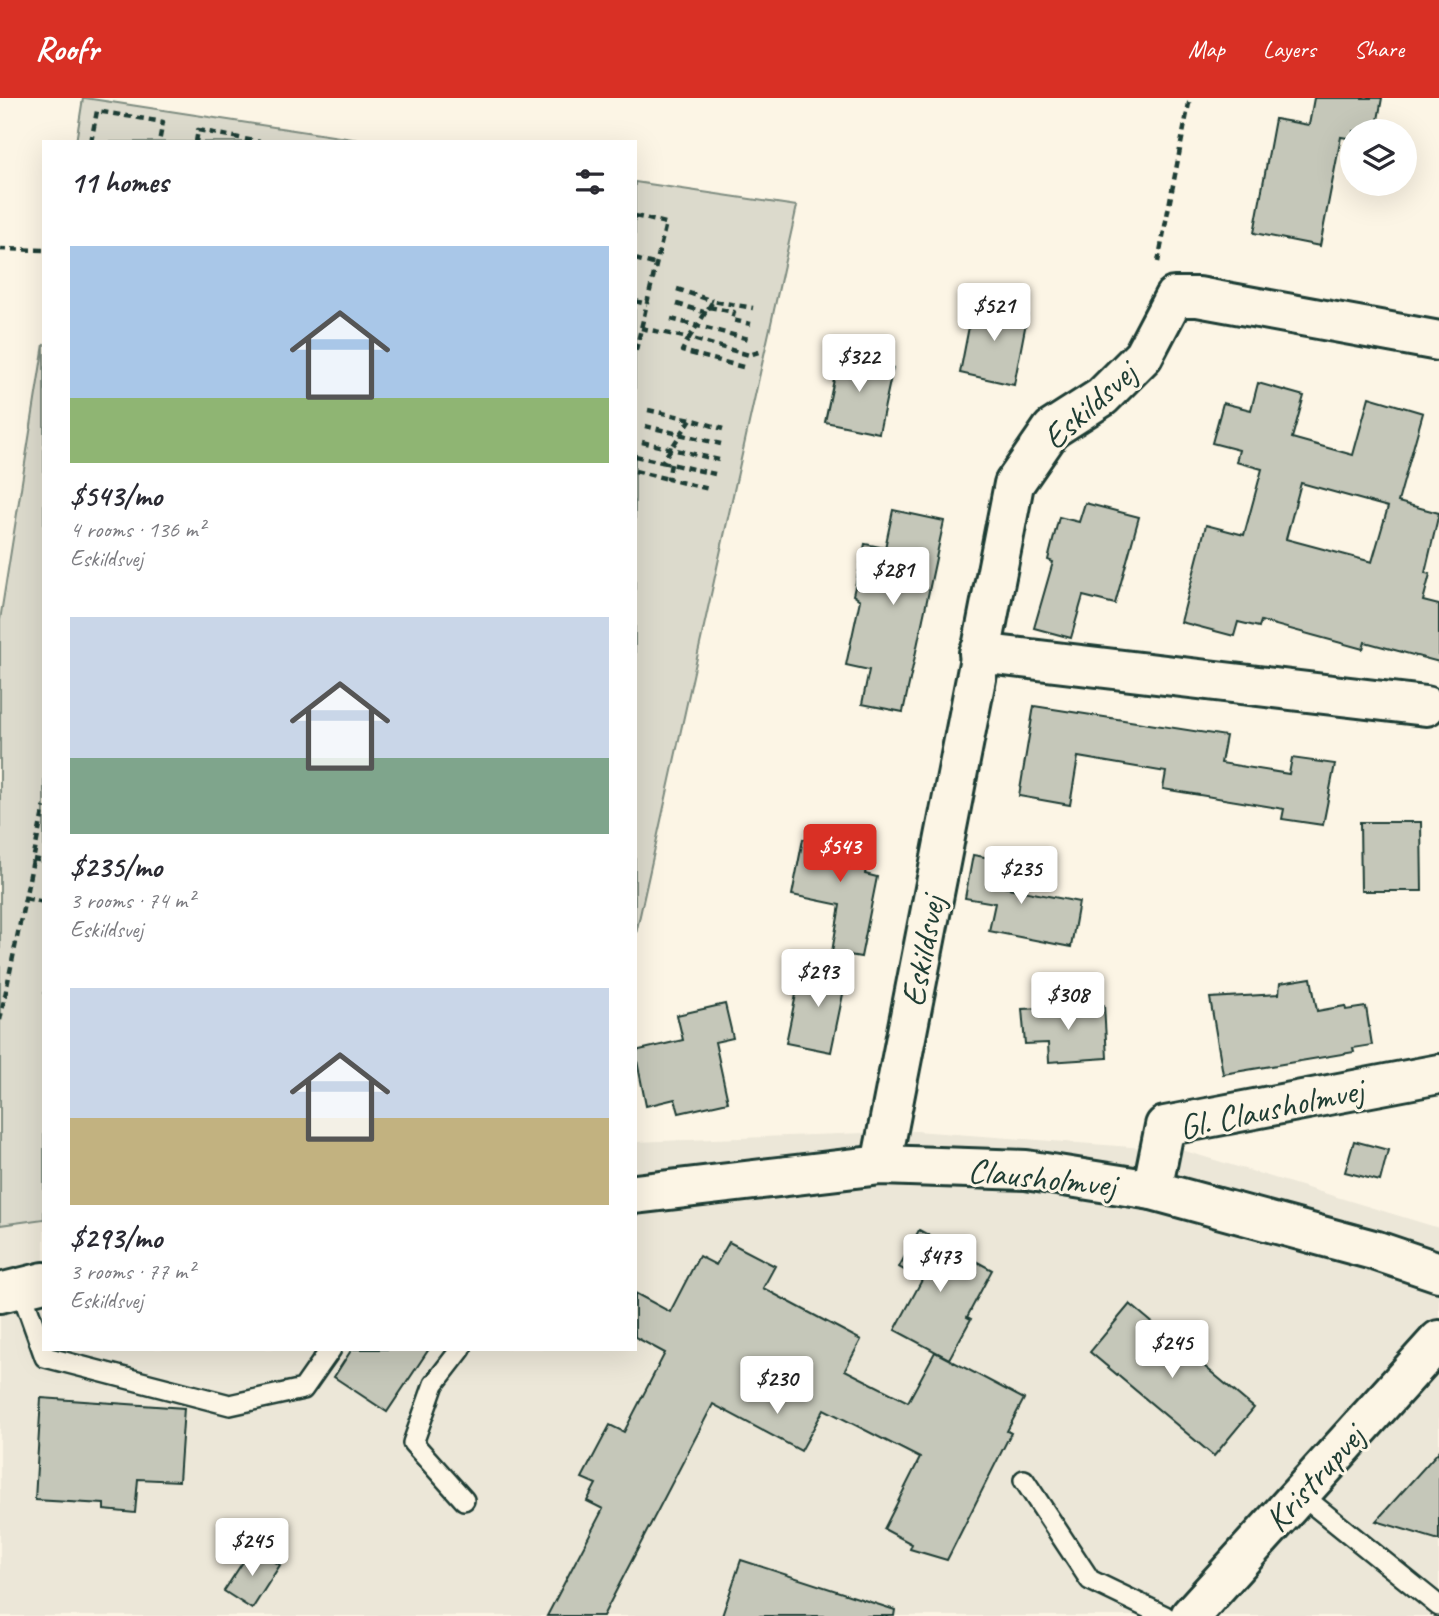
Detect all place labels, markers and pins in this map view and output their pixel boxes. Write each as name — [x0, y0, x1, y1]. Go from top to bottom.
pin: $521 — [953, 284, 1035, 343]
pin: $322 — [818, 334, 900, 394]
pin: $281 — [852, 547, 934, 607]
pin: $543 — [799, 824, 881, 884]
pin: $235 — [980, 846, 1062, 906]
pin: $293 — [777, 950, 859, 1009]
pin: $308 — [1027, 972, 1109, 1032]
pin: $473 — [899, 1234, 981, 1294]
pin: $245 — [1131, 1320, 1213, 1380]
pin: $230 — [736, 1356, 818, 1416]
pin: $245 — [211, 1518, 293, 1578]

